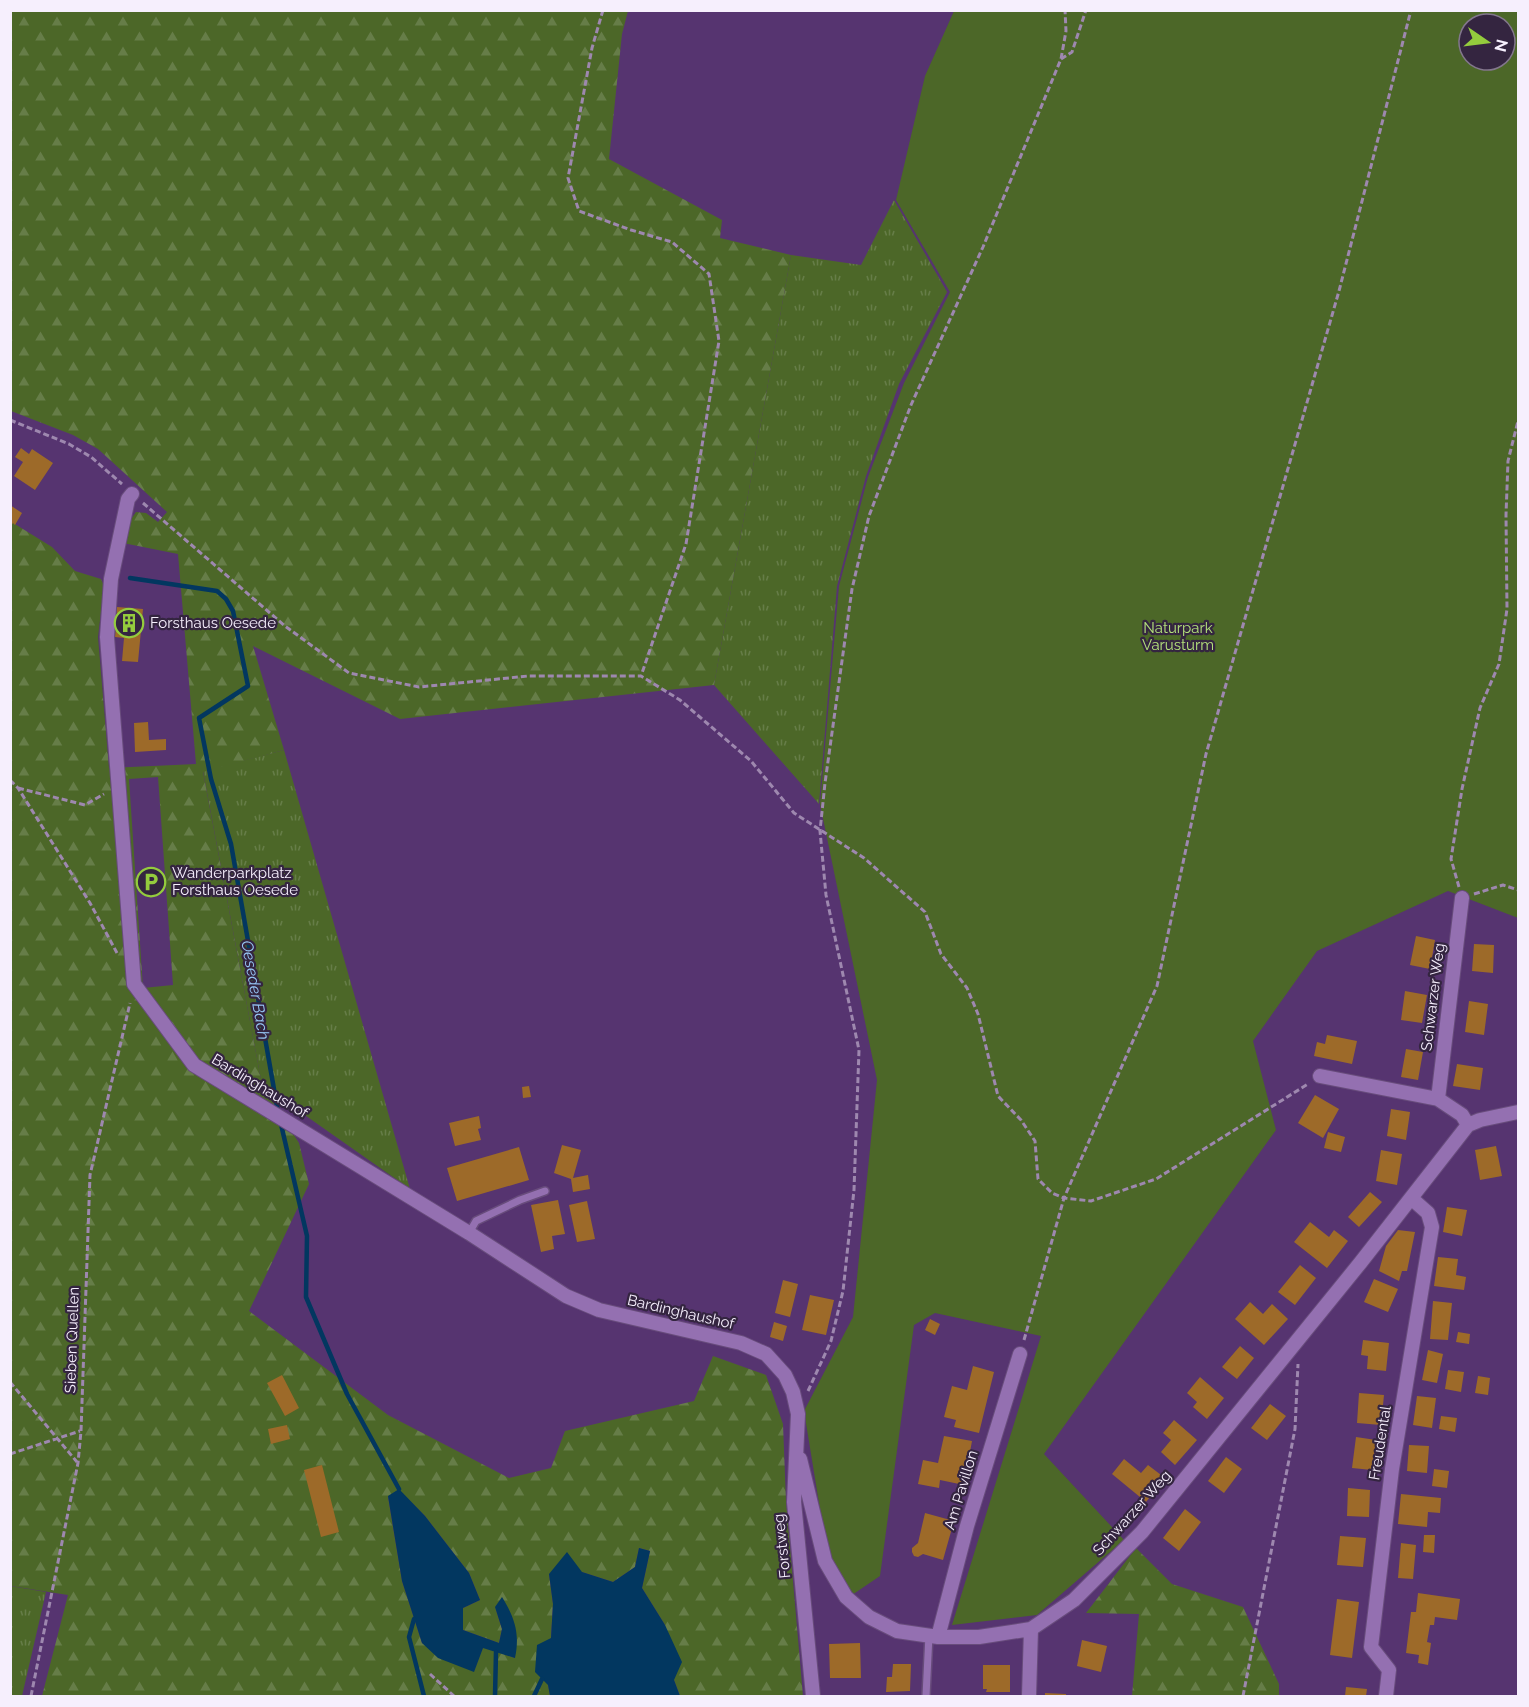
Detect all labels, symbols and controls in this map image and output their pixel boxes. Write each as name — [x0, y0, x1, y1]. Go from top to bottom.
north arrow — [1457, 12, 1517, 72]
text: N — [1490, 37, 1512, 54]
building icon: Forsthaus Oesede — [113, 607, 145, 639]
place label: Forsthaus Oesede — [150, 614, 276, 632]
park label: Naturpark Varusturm — [1142, 619, 1214, 654]
place label: Wanderparkplatz Forsthaus Oesede — [172, 864, 298, 899]
parking icon: Wanderparkplatz Forsthaus Oesede — [135, 866, 167, 898]
water label: Oeseder Bach — [237, 939, 274, 1041]
street label: Schwarzer Weg — [1417, 942, 1449, 1052]
street label: Bardinghaushof — [208, 1050, 312, 1122]
street label: Sieben Quellen — [61, 1286, 83, 1394]
street label: Bardinghaushof — [626, 1291, 737, 1333]
street label: Freudental — [1365, 1404, 1395, 1481]
street label: Am Pavillon — [940, 1448, 982, 1532]
street label: Schwarzer Weg — [1089, 1467, 1175, 1559]
street label: Forstweg — [770, 1513, 794, 1579]

